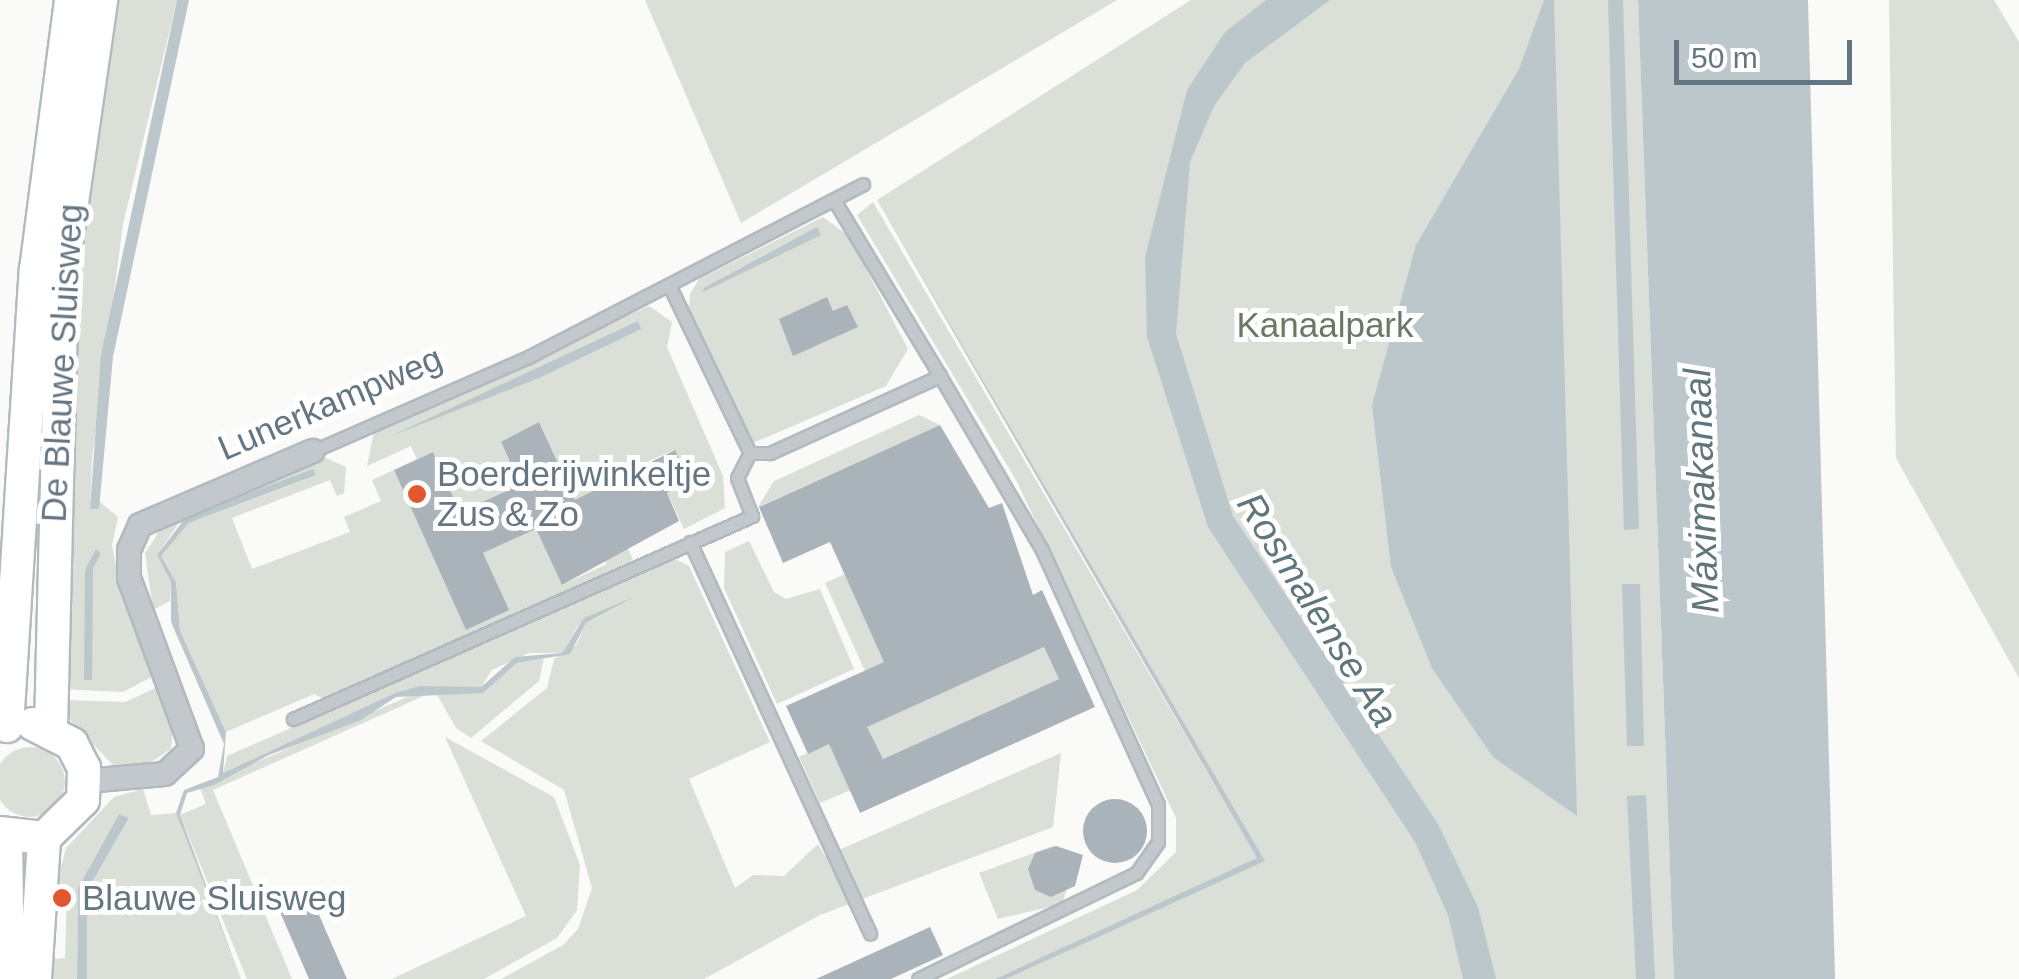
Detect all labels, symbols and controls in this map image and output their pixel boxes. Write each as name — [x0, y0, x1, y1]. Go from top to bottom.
scale bar — [1679, 20, 1856, 82]
text: 50 m — [1691, 41, 1758, 74]
street label: De Blauwe Sluisweg — [33, 203, 91, 523]
park label: Kanaalpark — [1236, 304, 1414, 346]
street label: Lunerkampweg — [212, 337, 448, 469]
water label: Máximakanaal — [1675, 368, 1729, 614]
place label: Boerderijwinkeltje Zus & Zo — [437, 453, 711, 535]
marker: Boerderijwinkeltje Zus & Zo — [406, 483, 428, 505]
water label: Rosmalense Aa — [1227, 484, 1407, 736]
place label: Blauwe Sluisweg — [82, 877, 347, 919]
marker: Blauwe Sluisweg — [51, 887, 73, 909]

